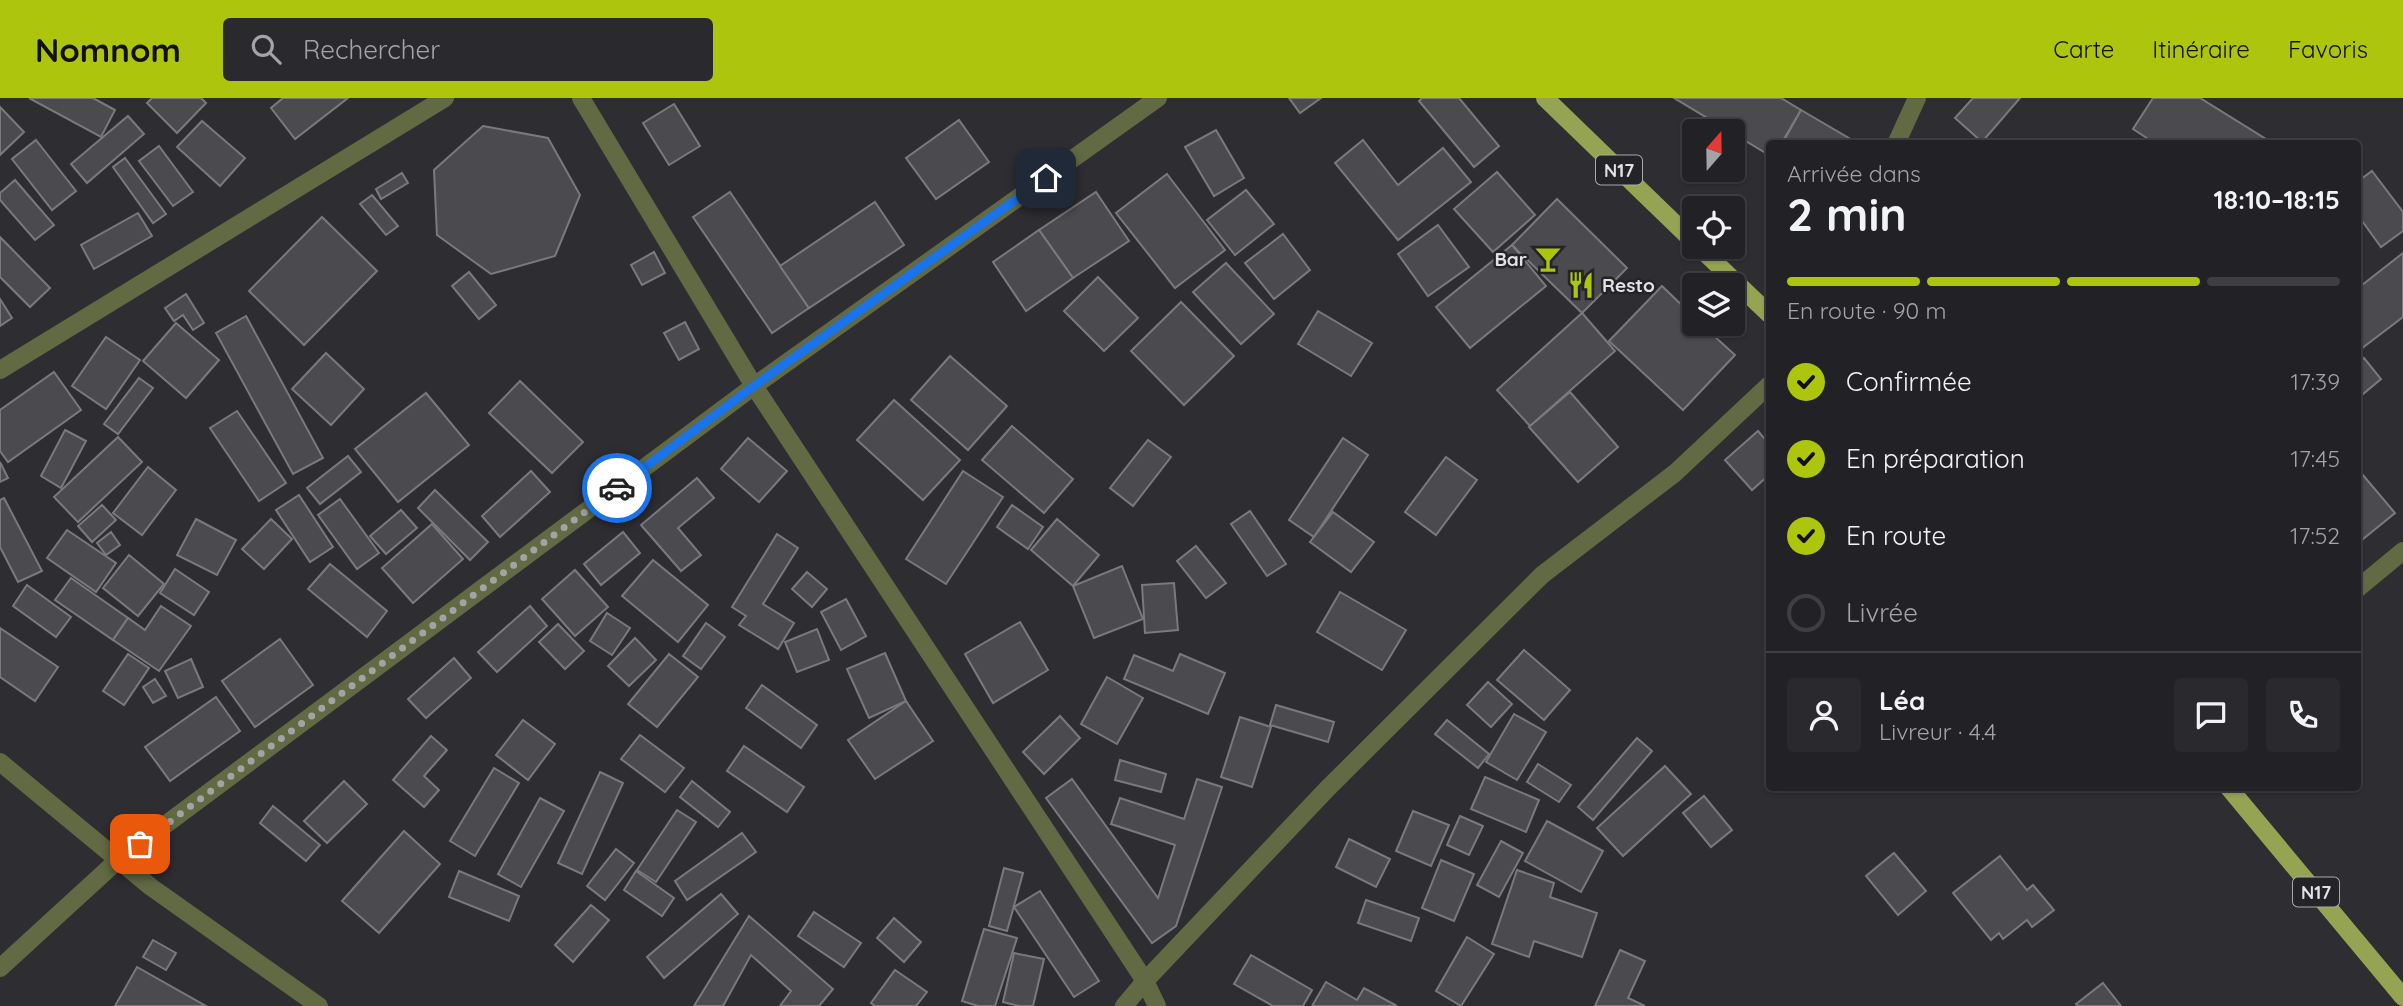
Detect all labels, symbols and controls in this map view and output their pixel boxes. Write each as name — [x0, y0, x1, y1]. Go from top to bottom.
search box — [223, 18, 713, 81]
text: Nomnom — [35, 29, 181, 70]
icon: search — [247, 30, 285, 68]
text: Rechercher — [303, 33, 440, 66]
text: Carte — [2053, 34, 2114, 64]
text: Itinéraire — [2152, 34, 2250, 64]
text: Favoris — [2288, 34, 2368, 64]
north arrow — [1682, 119, 1745, 182]
map controls — [1682, 119, 1745, 336]
pin — [1016, 148, 1076, 208]
road number: N17 — [1596, 156, 1642, 184]
icon: home — [1027, 159, 1065, 197]
text: Arrivée dans — [1787, 159, 1921, 188]
text: 18:10–18:15 — [2214, 183, 2340, 216]
text: 2 min — [1787, 185, 1907, 243]
button: locate — [1682, 196, 1745, 259]
bar icon: Bar — [1533, 244, 1563, 274]
place label: Bar — [1494, 247, 1527, 271]
restaurant icon: Resto — [1566, 270, 1596, 300]
place label: Resto — [1602, 273, 1655, 297]
button: layers — [1682, 273, 1745, 336]
text: En route · 90 m — [1787, 296, 1946, 325]
icon: check — [1787, 363, 1825, 401]
text: Confirmée — [1846, 365, 1972, 398]
text: 17:39 — [2291, 367, 2340, 396]
icon: check — [1787, 440, 1825, 478]
text: En préparation — [1846, 442, 2025, 475]
text: 17:45 — [2291, 444, 2340, 473]
courier — [582, 453, 652, 523]
icon: car — [598, 469, 636, 507]
icon: check — [1787, 517, 1825, 555]
text: En route — [1846, 519, 1946, 552]
text: 17:52 — [2290, 521, 2340, 550]
text: Livrée — [1846, 596, 1918, 629]
button: person — [1787, 678, 1861, 752]
button: chat — [2174, 678, 2248, 752]
button: phone — [2266, 678, 2340, 752]
text: Léa — [1879, 684, 1925, 717]
text: Livreur · 4.4 — [1879, 717, 1996, 746]
pin — [110, 814, 170, 874]
icon: bag — [121, 825, 159, 863]
road number: N17 — [2293, 878, 2339, 906]

